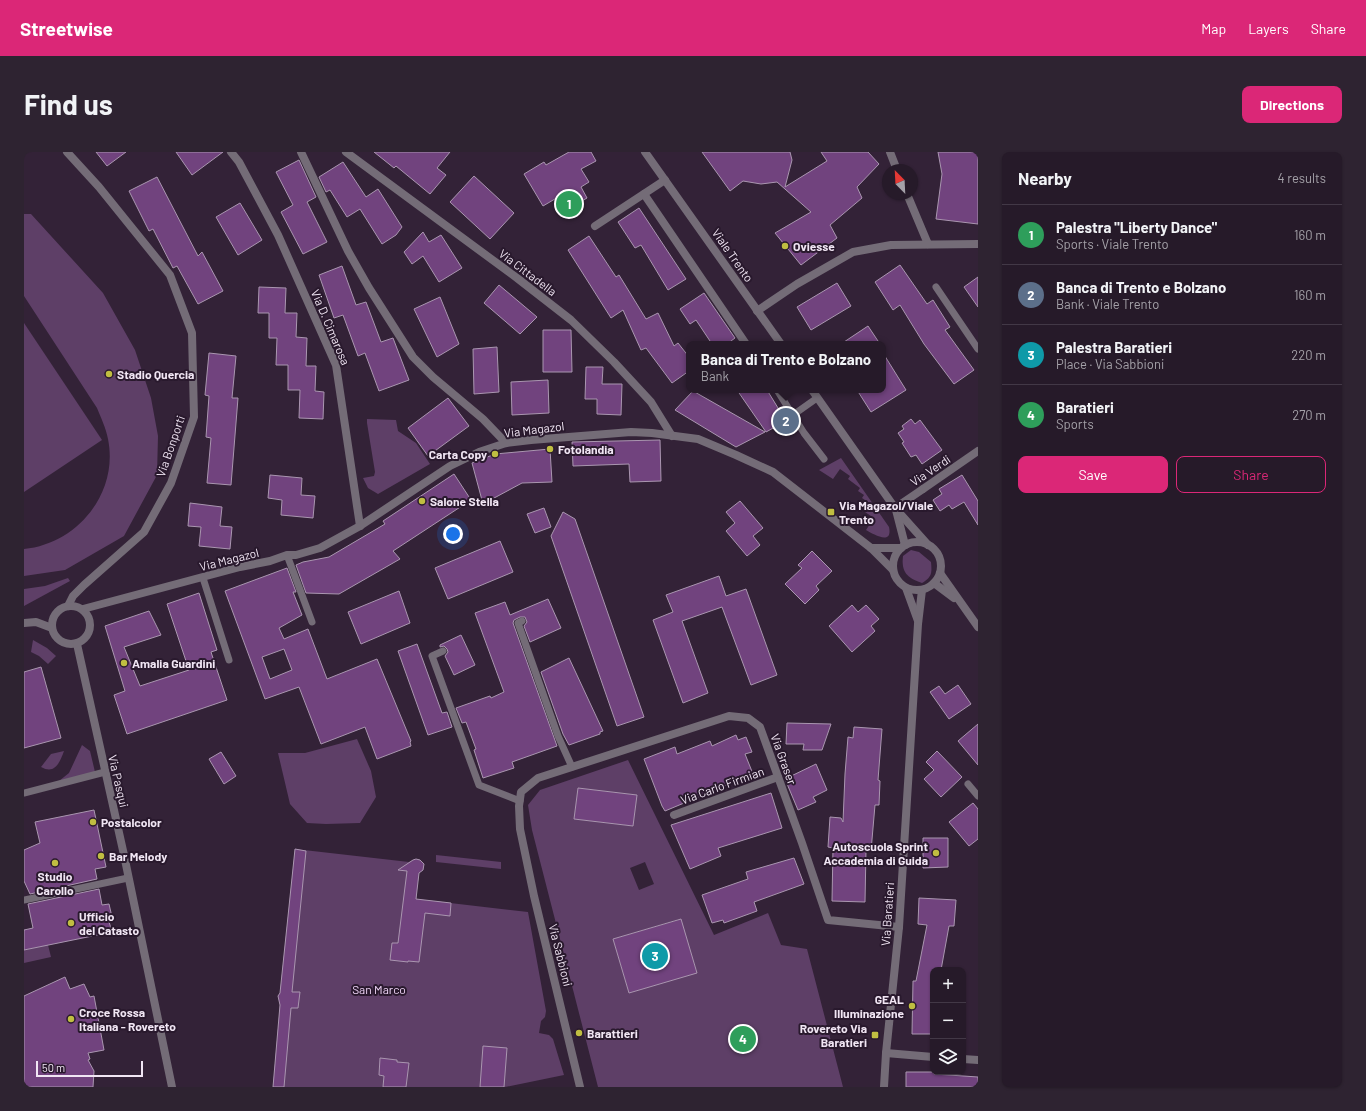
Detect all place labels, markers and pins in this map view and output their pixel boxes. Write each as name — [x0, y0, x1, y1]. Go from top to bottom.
pin: 1 — [556, 189, 582, 219]
place label: Oviesse — [793, 239, 835, 253]
marker: Oviesse — [780, 241, 790, 251]
place label: Stadio Quercia — [117, 367, 194, 381]
marker: Stadio Quercia — [104, 369, 114, 379]
pin: 2 — [773, 406, 799, 436]
place label: Fotolandia — [558, 442, 614, 456]
marker: Fotolandia — [545, 444, 555, 454]
place label: Carta Copy — [429, 447, 487, 461]
marker: Carta Copy — [490, 449, 500, 459]
place label: Salone Stella — [430, 494, 499, 508]
marker: Salone Stella — [417, 496, 427, 506]
place label: Via Magazol/Viale Trento — [839, 498, 934, 526]
marker: Via Magazol/Viale Trento — [826, 507, 836, 517]
place label: Amalia Guardini — [132, 656, 215, 670]
marker: Amalia Guardini — [119, 658, 129, 668]
place label: Postalcolor — [101, 815, 162, 829]
marker: Postalcolor — [88, 817, 98, 827]
place label: Autoscuola Sprint Accademia di Guida — [824, 839, 928, 867]
marker: Autoscuola Sprint Accademia di Guida — [931, 848, 941, 858]
place label: Bar Melody — [109, 849, 167, 863]
marker: Bar Melody — [96, 851, 106, 861]
marker: Studio Carollo — [50, 858, 60, 868]
place label: Studio Carollo — [36, 869, 74, 897]
place label: Ufficio del Catasto — [79, 909, 140, 937]
marker: Ufficio del Catasto — [66, 918, 76, 928]
pin: 3 — [642, 941, 668, 971]
place label: GEAL Illuminazione — [834, 992, 904, 1020]
marker: GEAL Illuminazione — [907, 1001, 917, 1011]
place label: Croce Rossa Italiana - Rovereto — [79, 1005, 176, 1033]
marker: Croce Rossa Italiana - Rovereto — [66, 1014, 76, 1024]
place label: Rovereto Via Baratieri — [800, 1021, 867, 1049]
pin: 4 — [730, 1024, 756, 1054]
place label: Barattieri — [587, 1026, 638, 1040]
marker: Barattieri — [574, 1028, 584, 1038]
marker: Rovereto Via Baratieri — [870, 1030, 880, 1040]

